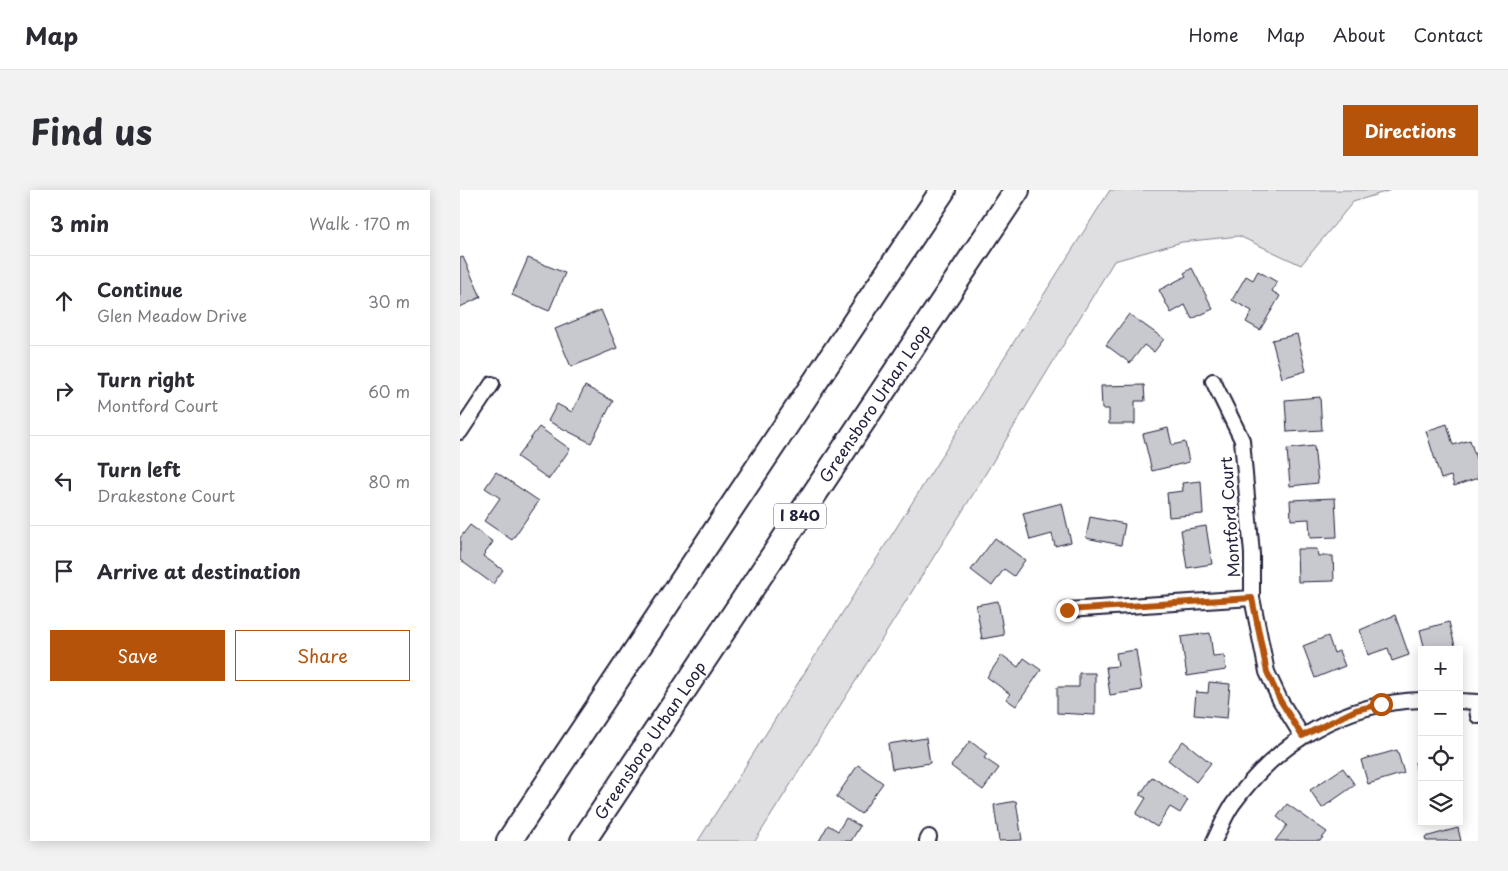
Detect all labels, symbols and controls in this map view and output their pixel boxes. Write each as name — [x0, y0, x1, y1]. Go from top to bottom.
text: Map — [25, 17, 78, 53]
text: Home — [1188, 21, 1238, 48]
text: Map — [1266, 21, 1305, 48]
text: About — [1333, 21, 1385, 48]
text: Contact — [1413, 21, 1483, 48]
text: Find us — [30, 104, 152, 157]
button: Directions — [1343, 105, 1478, 156]
text: 3 min — [50, 207, 109, 239]
text: Walk · 170 m — [309, 211, 410, 235]
text: Continue — [97, 275, 183, 303]
icon: ahead — [50, 287, 78, 315]
text: 30 m — [368, 289, 410, 313]
text: Glen Meadow Drive — [97, 303, 247, 327]
street label: Greensboro Urban Loop — [812, 319, 935, 487]
text: Turn right — [97, 365, 195, 393]
icon: right — [50, 377, 78, 405]
text: 60 m — [368, 379, 410, 403]
text: Montford Court — [97, 393, 218, 417]
text: Turn left — [97, 455, 181, 483]
street label: Montford Court — [1213, 455, 1245, 578]
icon: left — [50, 467, 78, 495]
text: 80 m — [368, 469, 410, 493]
text: Drakestone Court — [97, 483, 235, 507]
road number: I 840 — [774, 504, 826, 528]
icon: arrive — [50, 557, 78, 585]
text: Arrive at destination — [97, 557, 301, 585]
route end — [1056, 599, 1079, 622]
button: Save — [50, 630, 225, 681]
button: Share — [235, 630, 410, 681]
map controls — [1418, 646, 1463, 826]
button: + — [1418, 646, 1463, 691]
street label: Greensboro Urban Loop — [588, 656, 711, 824]
button: − — [1418, 691, 1463, 736]
route start — [1370, 693, 1393, 716]
button: locate — [1418, 736, 1463, 781]
button: layers — [1418, 781, 1463, 826]

